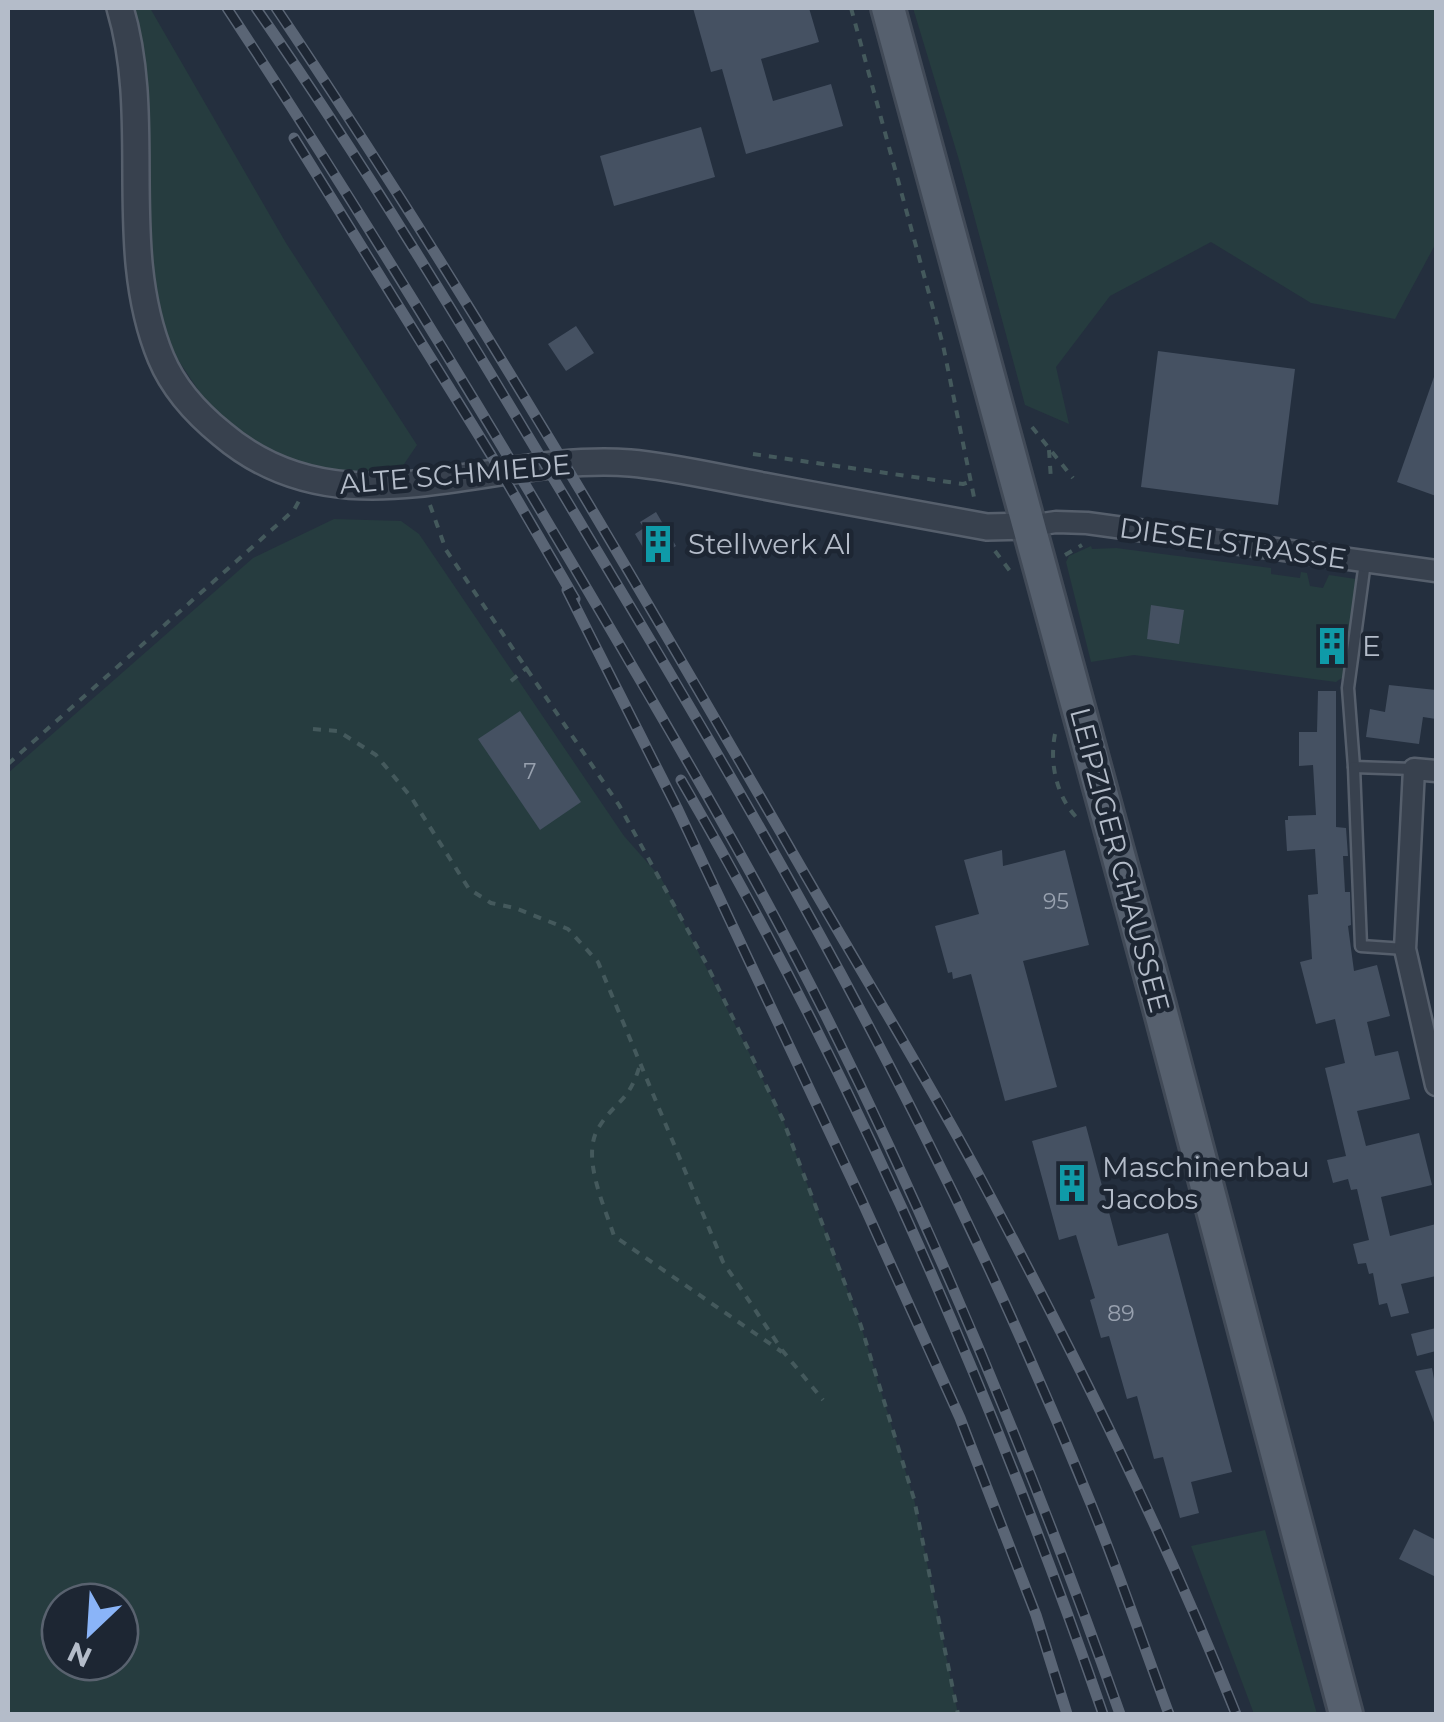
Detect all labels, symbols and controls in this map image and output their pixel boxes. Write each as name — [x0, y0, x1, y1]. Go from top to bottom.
street label: ALTE SCHMIEDE — [338, 447, 572, 501]
street label: DIESELSTRASSE — [1117, 510, 1349, 576]
building icon: Stellwerk Al — [637, 523, 679, 565]
place label: Stellwerk Al — [688, 527, 852, 561]
building icon: E — [1311, 625, 1353, 667]
place label: E — [1362, 629, 1381, 663]
street label: LEIPZIGER CHAUSSEE — [1063, 704, 1177, 1016]
house number: 7 — [524, 758, 537, 785]
house number: 95 — [1043, 888, 1069, 915]
place label: Maschinenbau Jacobs — [1101, 1150, 1310, 1216]
building icon: Maschinenbau Jacobs — [1051, 1162, 1093, 1204]
house number: 89 — [1107, 1300, 1135, 1327]
north arrow — [40, 1582, 140, 1682]
text: N — [62, 1634, 97, 1675]

